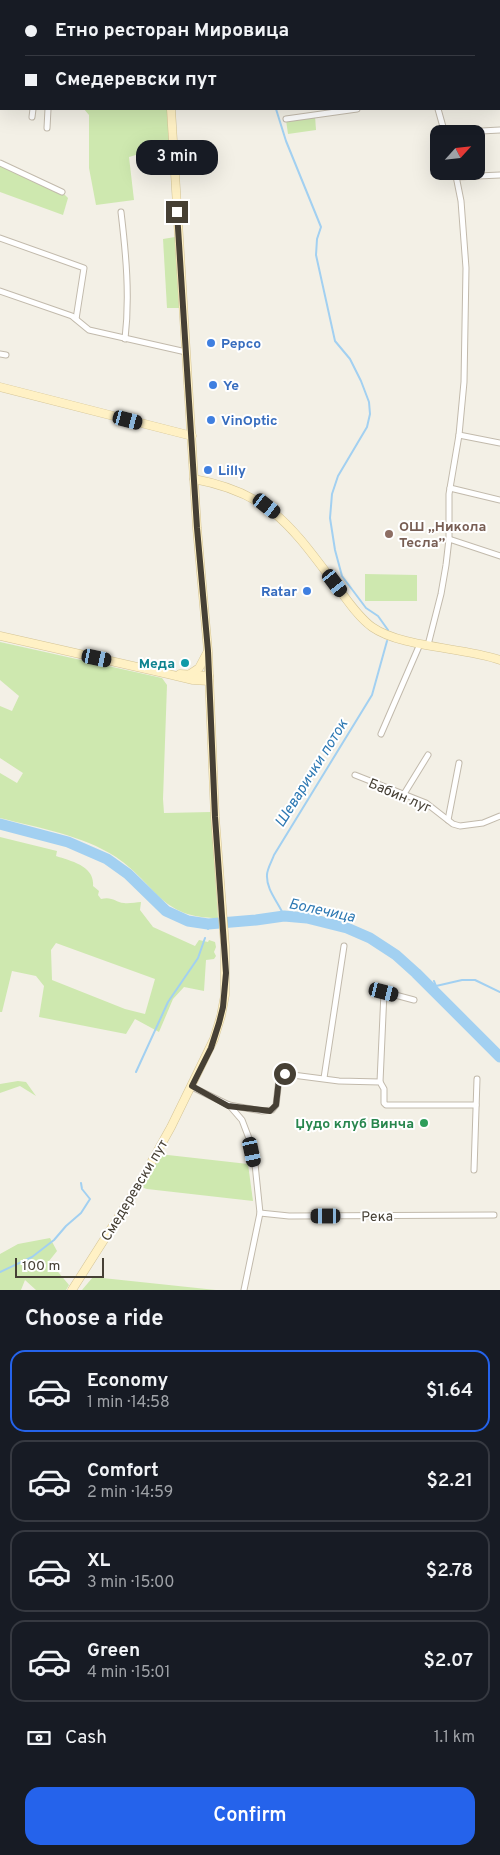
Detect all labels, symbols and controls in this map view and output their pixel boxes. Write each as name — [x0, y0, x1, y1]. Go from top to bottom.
text: Етно ресторан Мировица — [55, 19, 289, 43]
text: Смедеревски пут — [55, 68, 217, 92]
north arrow — [430, 125, 485, 180]
map controls — [430, 125, 485, 180]
callout: 3 min — [136, 140, 218, 174]
text: 3 min — [156, 147, 198, 167]
route end — [166, 201, 188, 223]
place label: Pepco — [221, 336, 261, 353]
marker: Pepco — [205, 337, 217, 349]
place label: Ye — [223, 378, 239, 395]
marker: Ye — [207, 379, 219, 391]
car — [111, 409, 144, 431]
place label: VinOptic — [221, 413, 278, 430]
marker: VinOptic — [205, 414, 217, 426]
place label: Lilly — [218, 463, 246, 480]
marker: Lilly — [202, 464, 214, 476]
car — [250, 491, 283, 521]
place label: ОШ „Никола Тесла” — [399, 519, 486, 552]
marker: ОШ „Никола Тесла” — [383, 528, 395, 540]
car — [319, 567, 350, 599]
place label: Ratar — [261, 584, 297, 601]
marker: Ratar — [301, 585, 313, 597]
car — [80, 648, 113, 668]
place label: Меда — [139, 656, 175, 673]
marker: Меда — [179, 657, 191, 669]
water label: Шеварички поток — [271, 716, 353, 831]
street label: Бабин луг — [365, 776, 433, 817]
water label: Болечица — [287, 895, 357, 928]
car — [367, 981, 400, 1003]
route start — [274, 1063, 296, 1085]
place label: Џудо клуб Винча — [295, 1116, 414, 1133]
marker: Џудо клуб Винча — [418, 1117, 430, 1129]
car — [241, 1136, 262, 1168]
street label: Смедеревски пут — [98, 1137, 172, 1245]
car — [311, 1209, 341, 1224]
street label: Река — [361, 1209, 393, 1226]
scale bar — [15, 1255, 104, 1278]
text: 100 m — [22, 1258, 60, 1275]
text: Choose a ride — [25, 1306, 163, 1333]
icon: car — [27, 1369, 72, 1414]
text: Economy — [87, 1369, 168, 1393]
text: $1.64 — [426, 1379, 473, 1403]
text: 1 min · 14:58 — [87, 1393, 170, 1413]
icon: car — [27, 1459, 72, 1504]
text: Comfort — [87, 1459, 159, 1483]
text: $2.21 — [426, 1469, 473, 1493]
text: 2 min · 14:59 — [87, 1483, 173, 1503]
icon: car — [27, 1549, 72, 1594]
text: XL — [87, 1549, 110, 1573]
text: $2.78 — [426, 1559, 473, 1583]
text: 3 min · 15:00 — [87, 1573, 174, 1593]
icon: car — [27, 1639, 72, 1684]
text: Green — [87, 1639, 140, 1663]
text: $2.07 — [423, 1649, 473, 1673]
text: 4 min · 15:01 — [87, 1663, 171, 1683]
icon: cash — [25, 1724, 53, 1752]
text: Cash — [65, 1726, 107, 1750]
text: 1.1 km — [434, 1728, 475, 1748]
button: Confirm — [25, 1787, 475, 1845]

